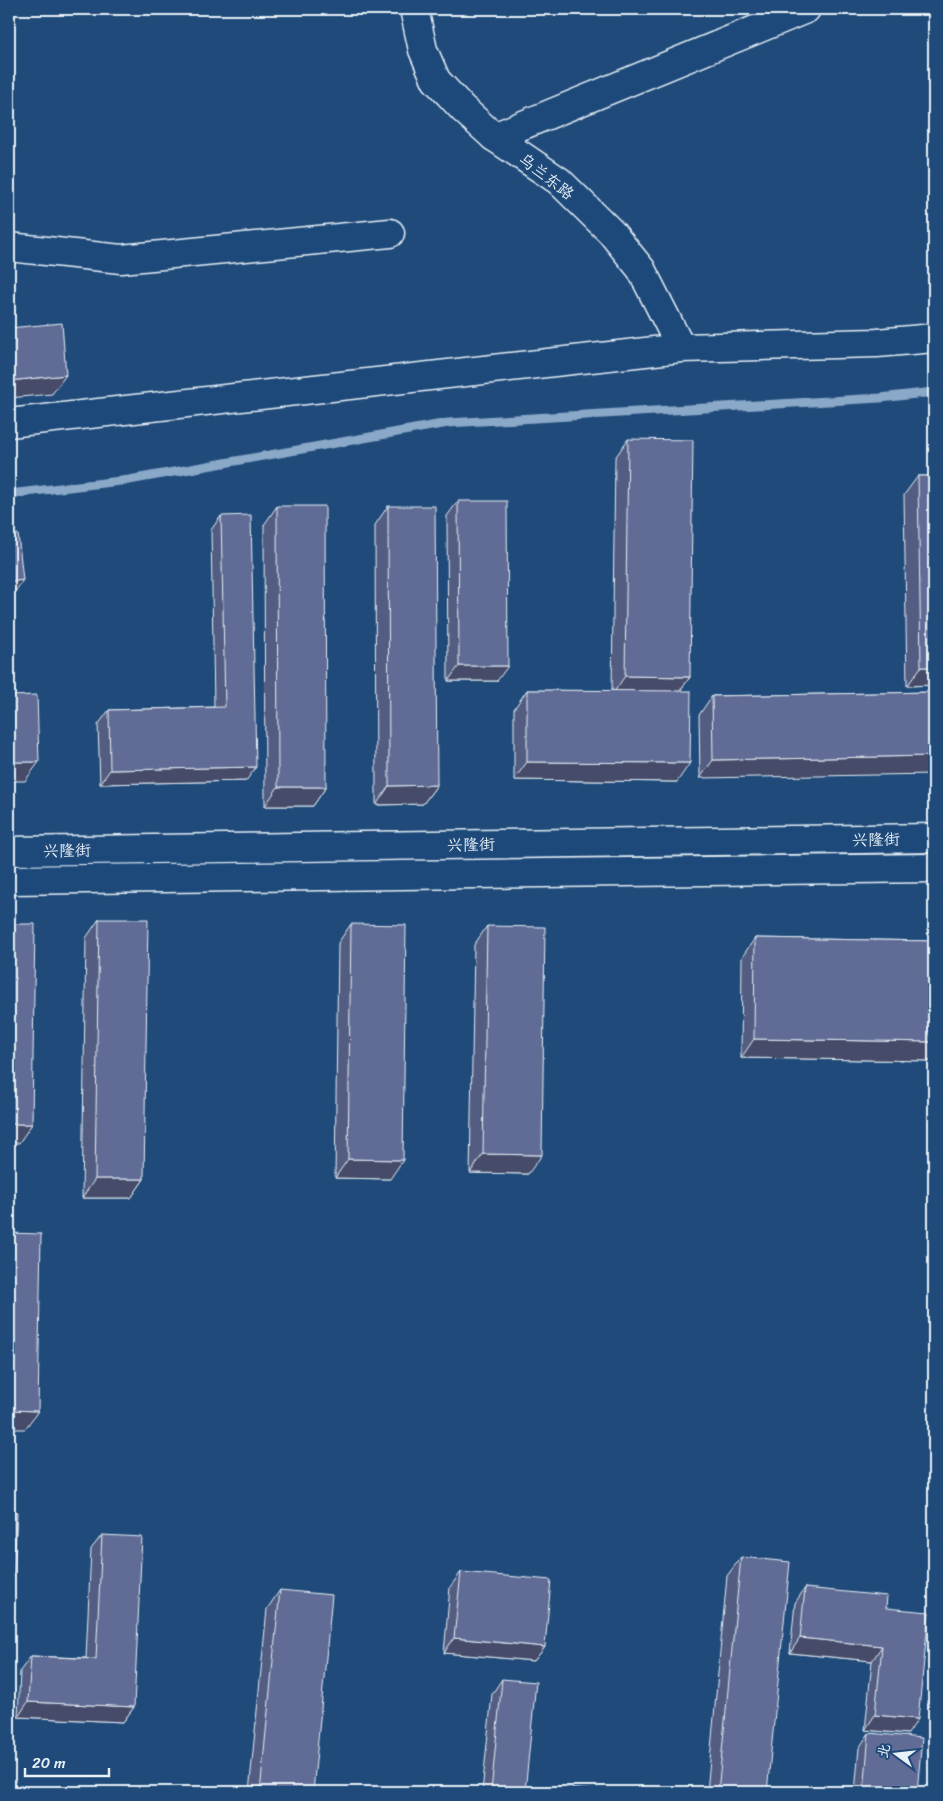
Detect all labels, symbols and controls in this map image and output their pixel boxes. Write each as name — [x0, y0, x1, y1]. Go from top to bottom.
street label: 乌兰东路 — [513, 145, 581, 208]
street label: 兴隆街 — [852, 825, 900, 854]
street label: 兴隆街 — [447, 830, 495, 859]
street label: 兴隆街 — [43, 836, 91, 865]
north arrow — [870, 1728, 920, 1778]
text: 北 — [870, 1741, 898, 1761]
scale bar — [25, 1746, 109, 1778]
text: 20 m — [32, 1750, 66, 1776]

